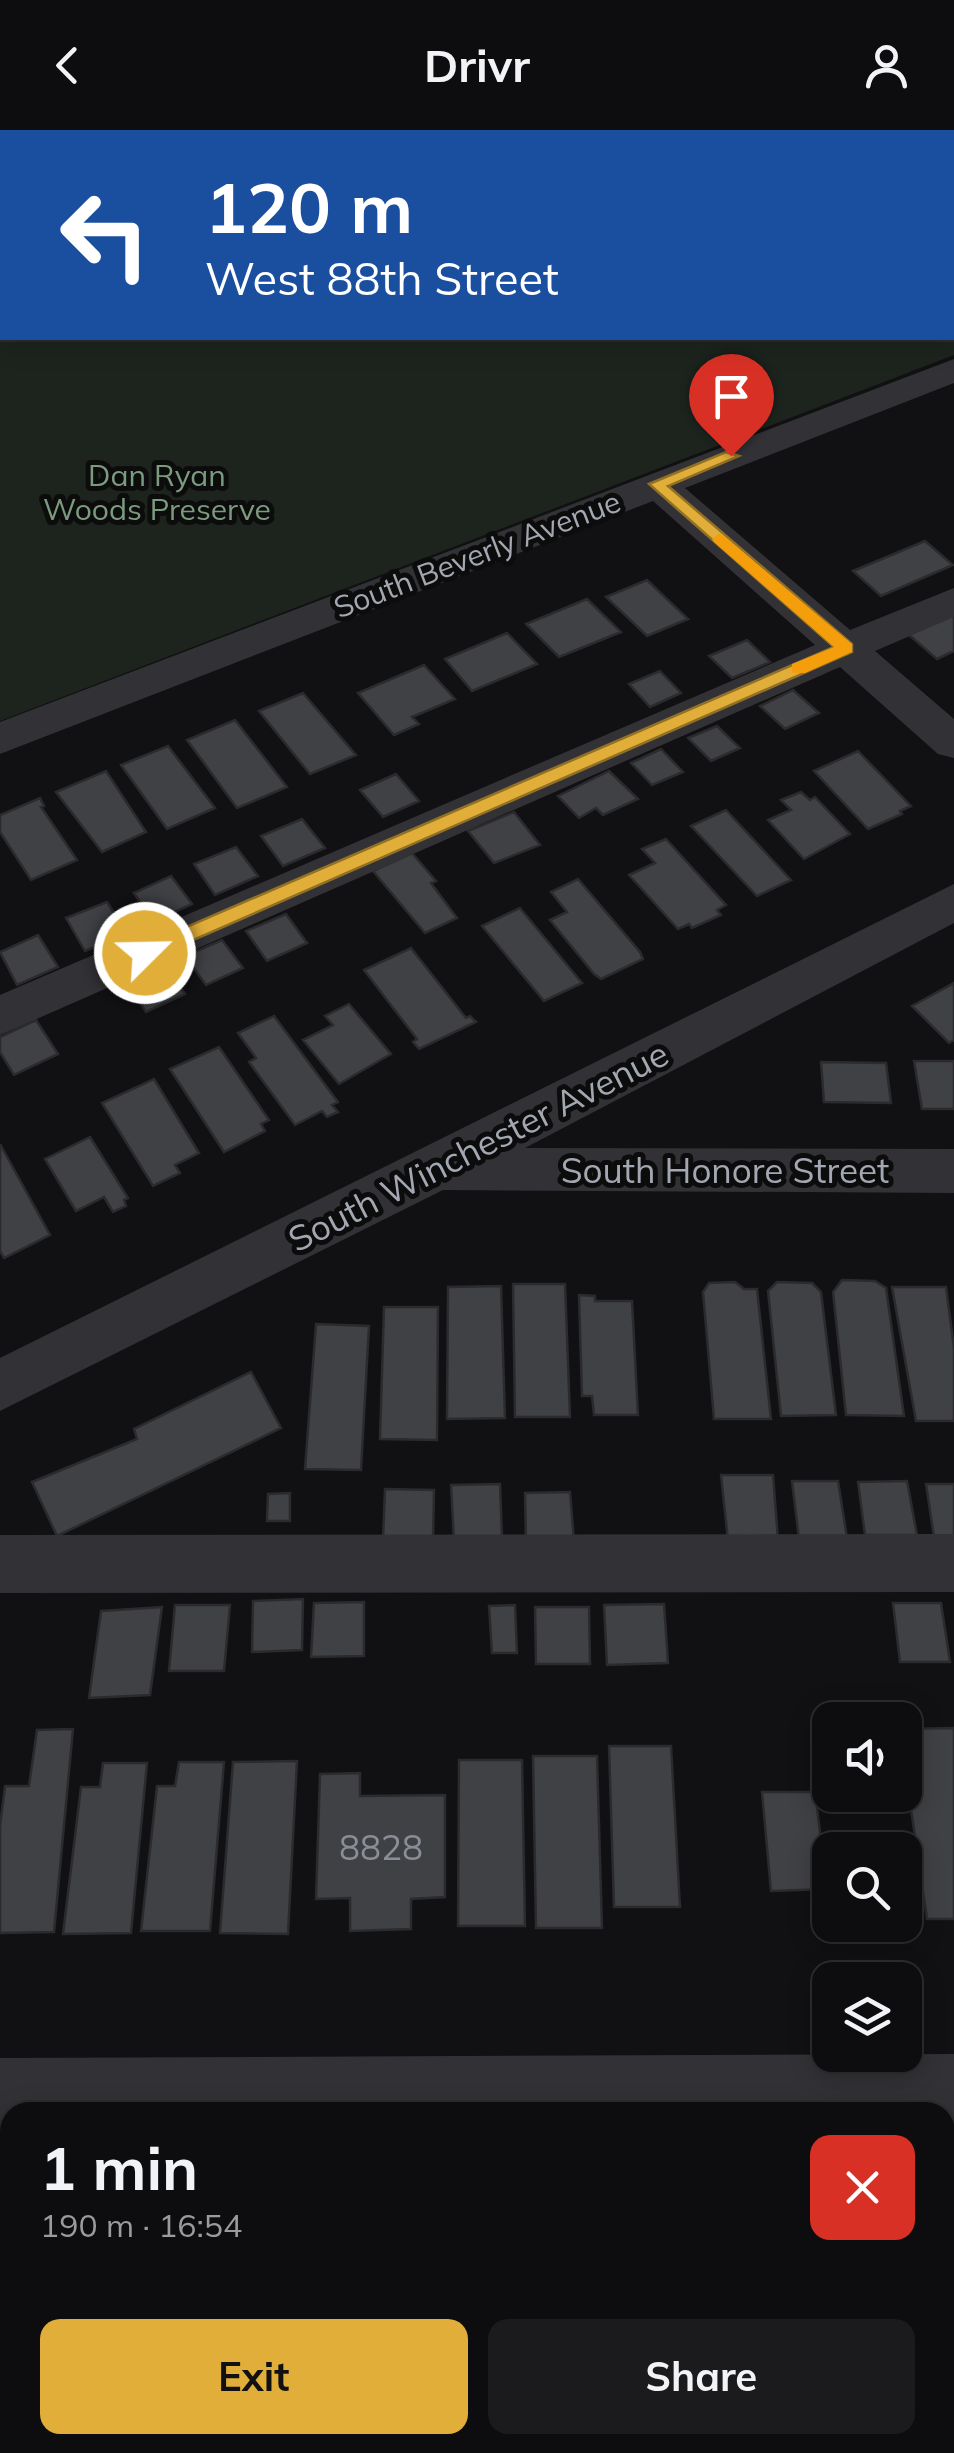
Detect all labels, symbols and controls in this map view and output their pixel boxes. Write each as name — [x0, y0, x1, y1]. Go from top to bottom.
text: Drivr — [424, 37, 530, 93]
icon: back — [40, 38, 95, 93]
icon: person — [859, 38, 914, 93]
text: 120 m — [205, 163, 413, 251]
icon: left — [40, 170, 170, 300]
text: West 88th Street — [205, 250, 559, 306]
pin — [689, 354, 774, 457]
icon: arrive — [704, 369, 759, 424]
park label: Dan Ryan Woods Preserve — [43, 456, 271, 528]
street label: South Beverly Avenue — [328, 482, 626, 626]
position arrow — [93, 901, 197, 1005]
street label: South Winchester Avenue — [281, 1031, 675, 1261]
street label: South Honore Street — [561, 1148, 889, 1192]
map controls — [812, 1702, 922, 2072]
button: sound — [812, 1702, 922, 1812]
house number: 8828 — [339, 1825, 423, 1869]
button: search — [812, 1832, 922, 1942]
button: layers — [812, 1962, 922, 2072]
text: 1 min — [40, 2130, 198, 2205]
button: close — [810, 2135, 915, 2240]
text: 190 m · 16:54 — [40, 2205, 242, 2245]
button: Exit — [40, 2319, 468, 2434]
button: Share — [488, 2319, 915, 2434]

